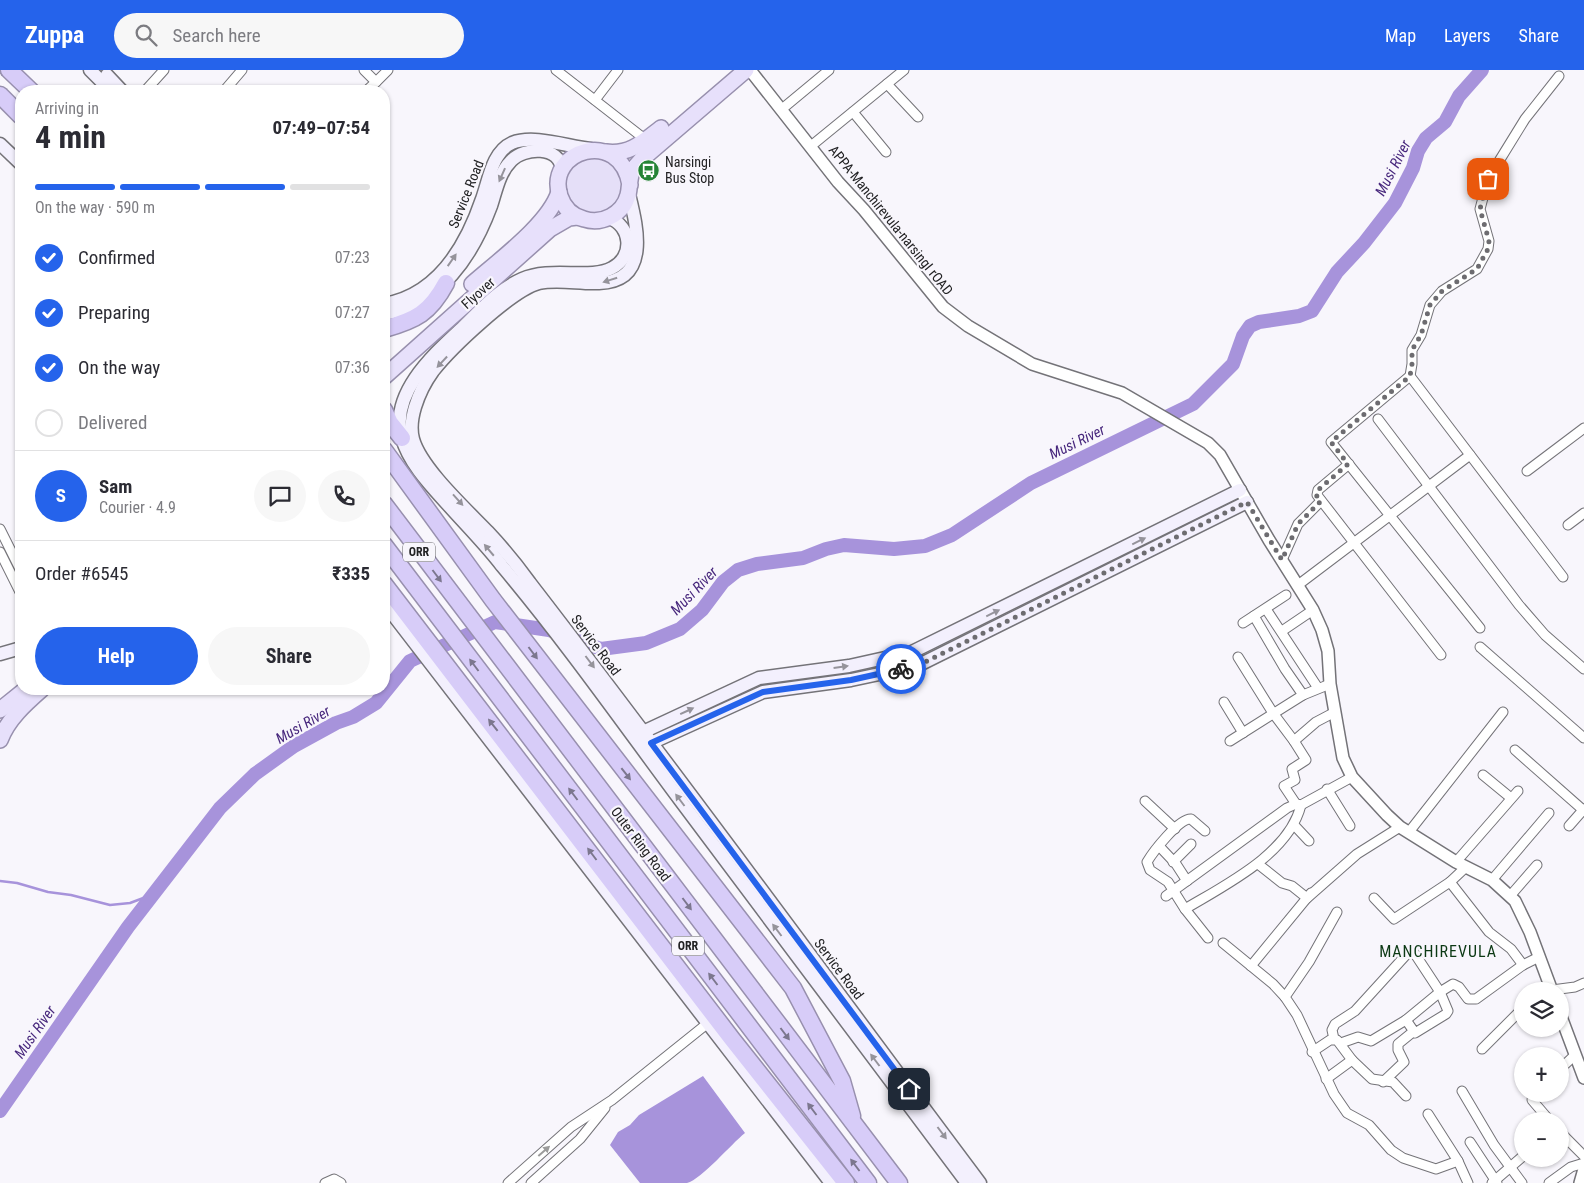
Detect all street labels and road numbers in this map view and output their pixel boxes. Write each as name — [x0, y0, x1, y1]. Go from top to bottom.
street label: APPA-Manchirevula-narsingI rOAD — [826, 142, 956, 298]
street label: Service Road — [445, 158, 487, 230]
street label: Flyover — [458, 274, 498, 312]
road number: ORR — [403, 542, 435, 562]
street label: Service Road — [568, 612, 624, 678]
street label: Outer Ring Road — [608, 804, 674, 884]
road number: ORR — [672, 936, 704, 956]
street label: Service Road — [811, 936, 867, 1002]

